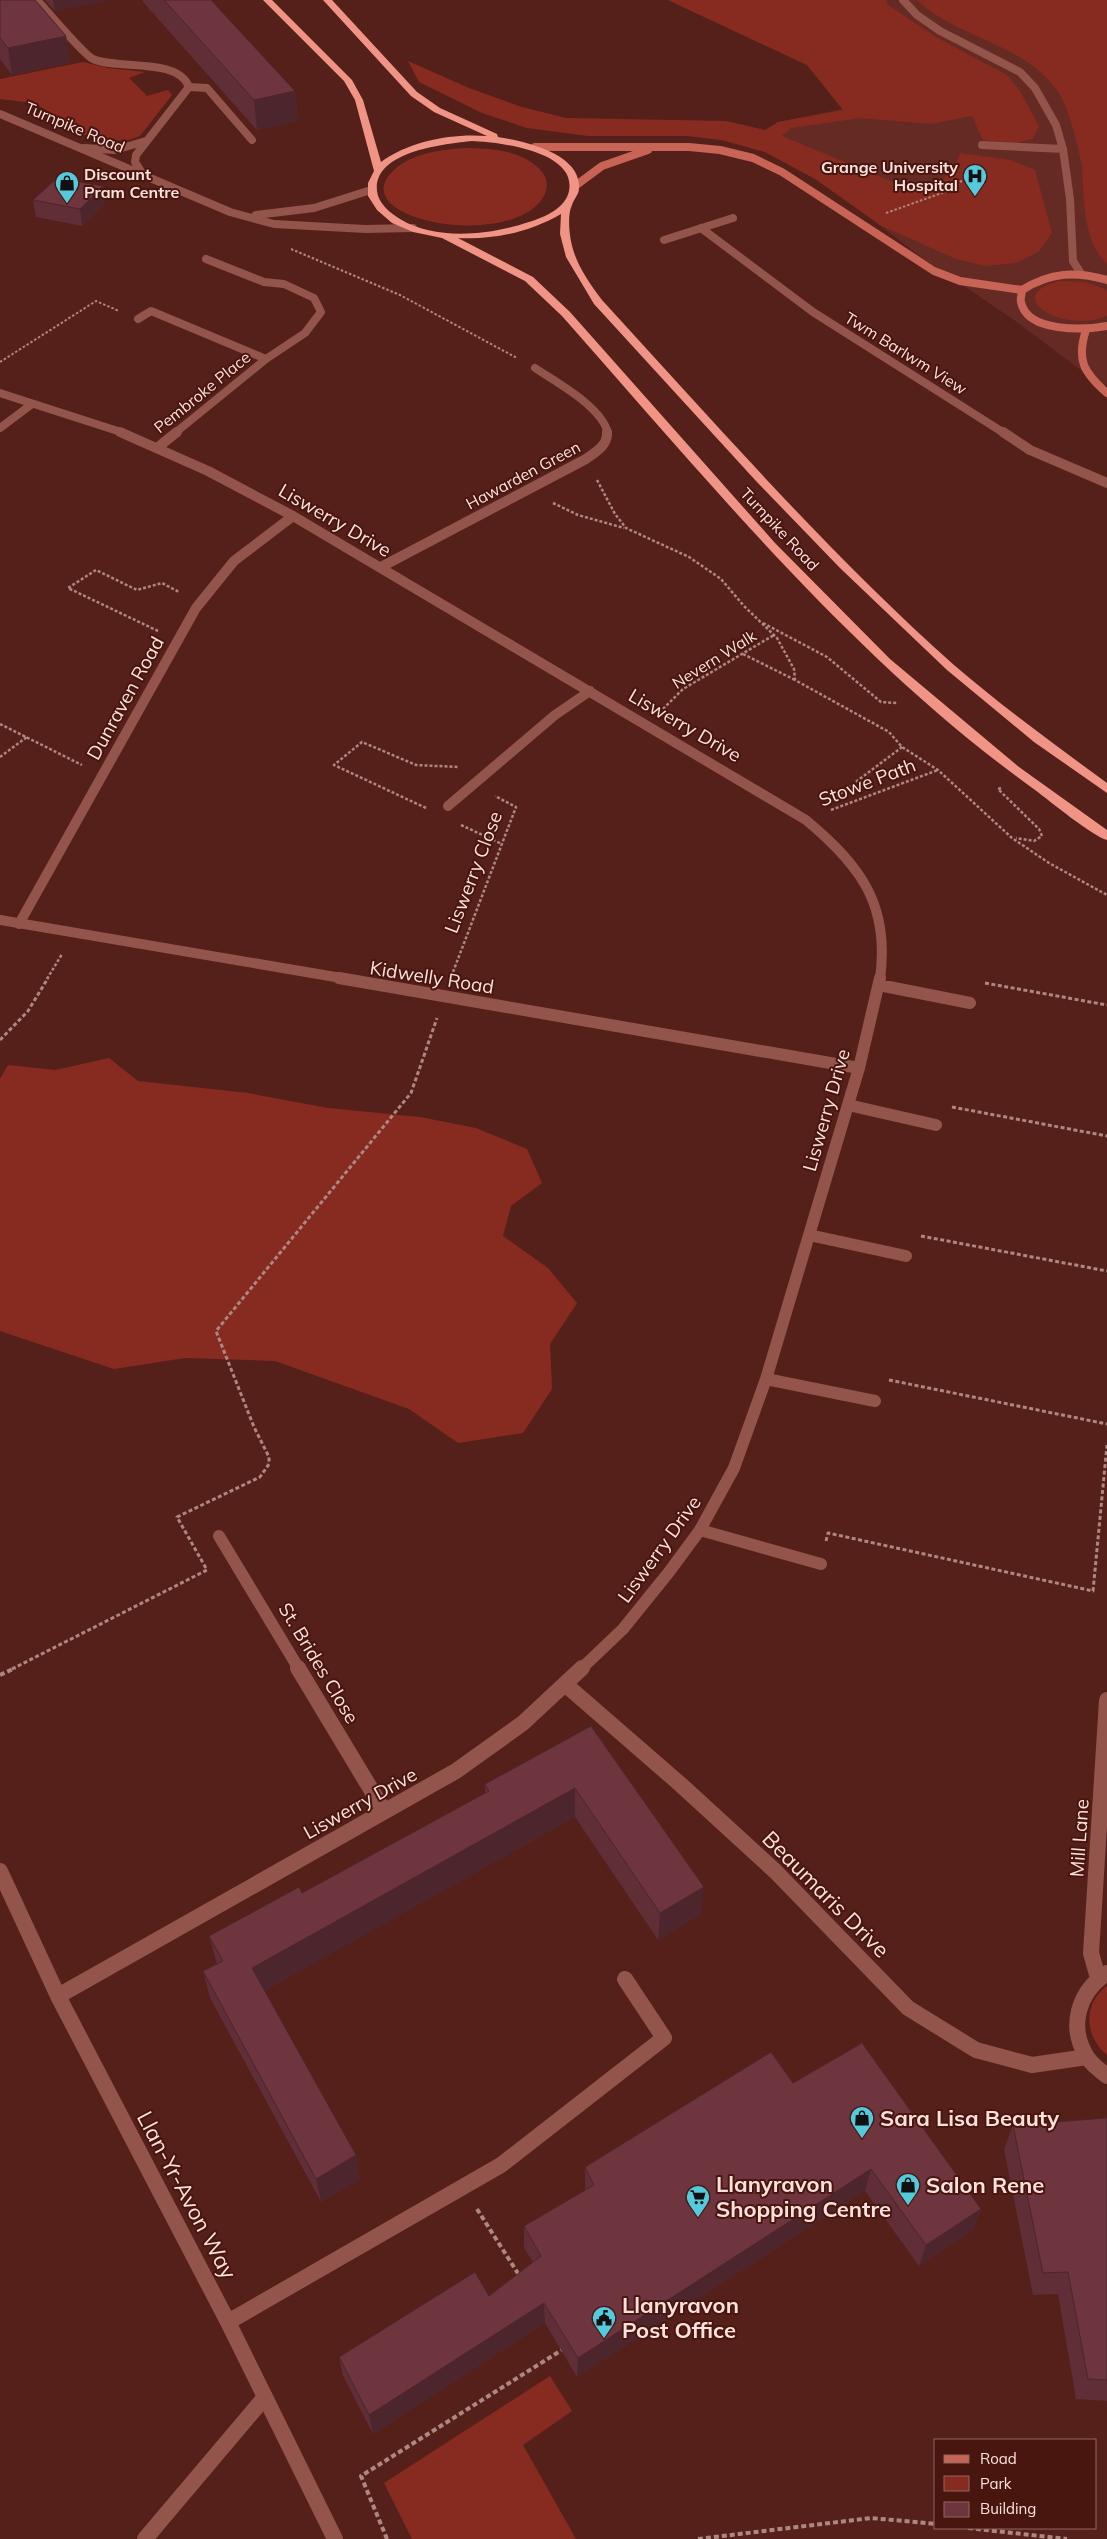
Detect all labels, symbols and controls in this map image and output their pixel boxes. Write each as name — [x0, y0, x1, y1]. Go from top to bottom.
street label: Turnpike Road — [22, 97, 128, 157]
place label: Grange University Hospital — [821, 157, 958, 195]
hospital icon: Grange University Hospital — [962, 163, 988, 197]
place label: Discount Pram Centre — [84, 164, 179, 202]
shop icon: Discount Pram Centre — [54, 170, 80, 204]
street label: Twm Barlwm View — [841, 307, 971, 399]
street label: Pembroke Place — [150, 347, 254, 437]
street label: Hawarden Green — [462, 436, 584, 514]
street label: Liswerry Drive — [274, 478, 396, 562]
street label: Turnpike Road — [736, 483, 824, 575]
street label: Nevern Walk — [668, 625, 760, 693]
street label: Dunraven Road — [81, 632, 169, 764]
street label: Liswerry Drive — [624, 683, 746, 767]
street label: Stowe Path — [815, 753, 919, 811]
street label: Liswerry Close — [439, 808, 507, 936]
street label: Kidwelly Road — [368, 955, 496, 999]
street label: Liswerry Drive — [797, 1046, 855, 1174]
street label: Liswerry Drive — [612, 1491, 706, 1607]
street label: St. Brides Close — [274, 1598, 364, 1728]
street label: Liswerry Drive — [299, 1762, 421, 1844]
street label: Mill Lane — [1064, 1798, 1094, 1878]
street label: Beaumaris Drive — [757, 1825, 895, 1963]
place label: Sara Lisa Beauty — [880, 2104, 1059, 2132]
shop icon: Sara Lisa Beauty — [849, 2105, 875, 2139]
street label: Llan-Yr-Avon Way — [131, 2106, 243, 2284]
place label: Llanyravon Shopping Centre — [716, 2170, 891, 2223]
place label: Salon Rene — [926, 2171, 1044, 2199]
shop icon: Salon Rene — [895, 2172, 921, 2206]
supermarket icon: Llanyravon Shopping Centre — [685, 2184, 711, 2218]
place label: Llanyravon Post Office — [622, 2291, 739, 2344]
public building icon: Llanyravon Post Office — [591, 2305, 617, 2339]
legend — [934, 2439, 1097, 2529]
text: Road — [980, 2449, 1017, 2468]
text: Park — [980, 2474, 1012, 2493]
text: Building — [980, 2499, 1036, 2518]

